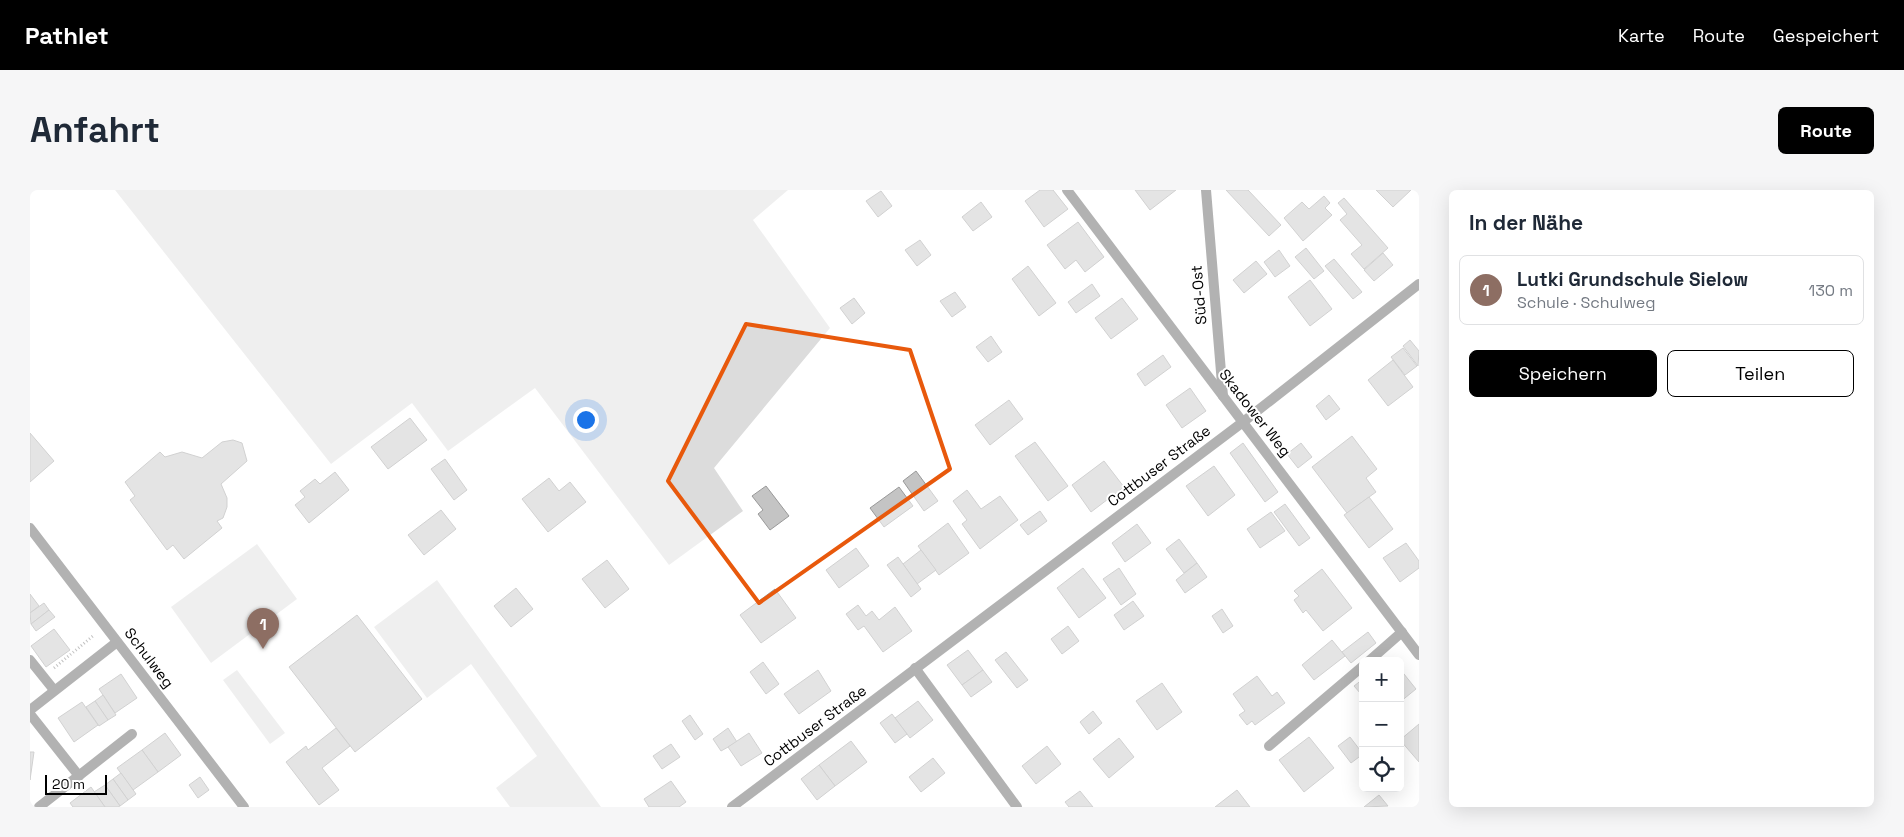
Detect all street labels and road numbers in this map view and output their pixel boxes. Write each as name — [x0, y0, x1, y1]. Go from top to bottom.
street label: Süd-Ost — [1186, 264, 1211, 326]
street label: Skadower Weg — [1215, 365, 1295, 460]
street label: Cottbuser Straße — [1103, 421, 1214, 511]
street label: Schulweg — [121, 624, 178, 692]
street label: Cottbuser Straße — [759, 681, 870, 771]

